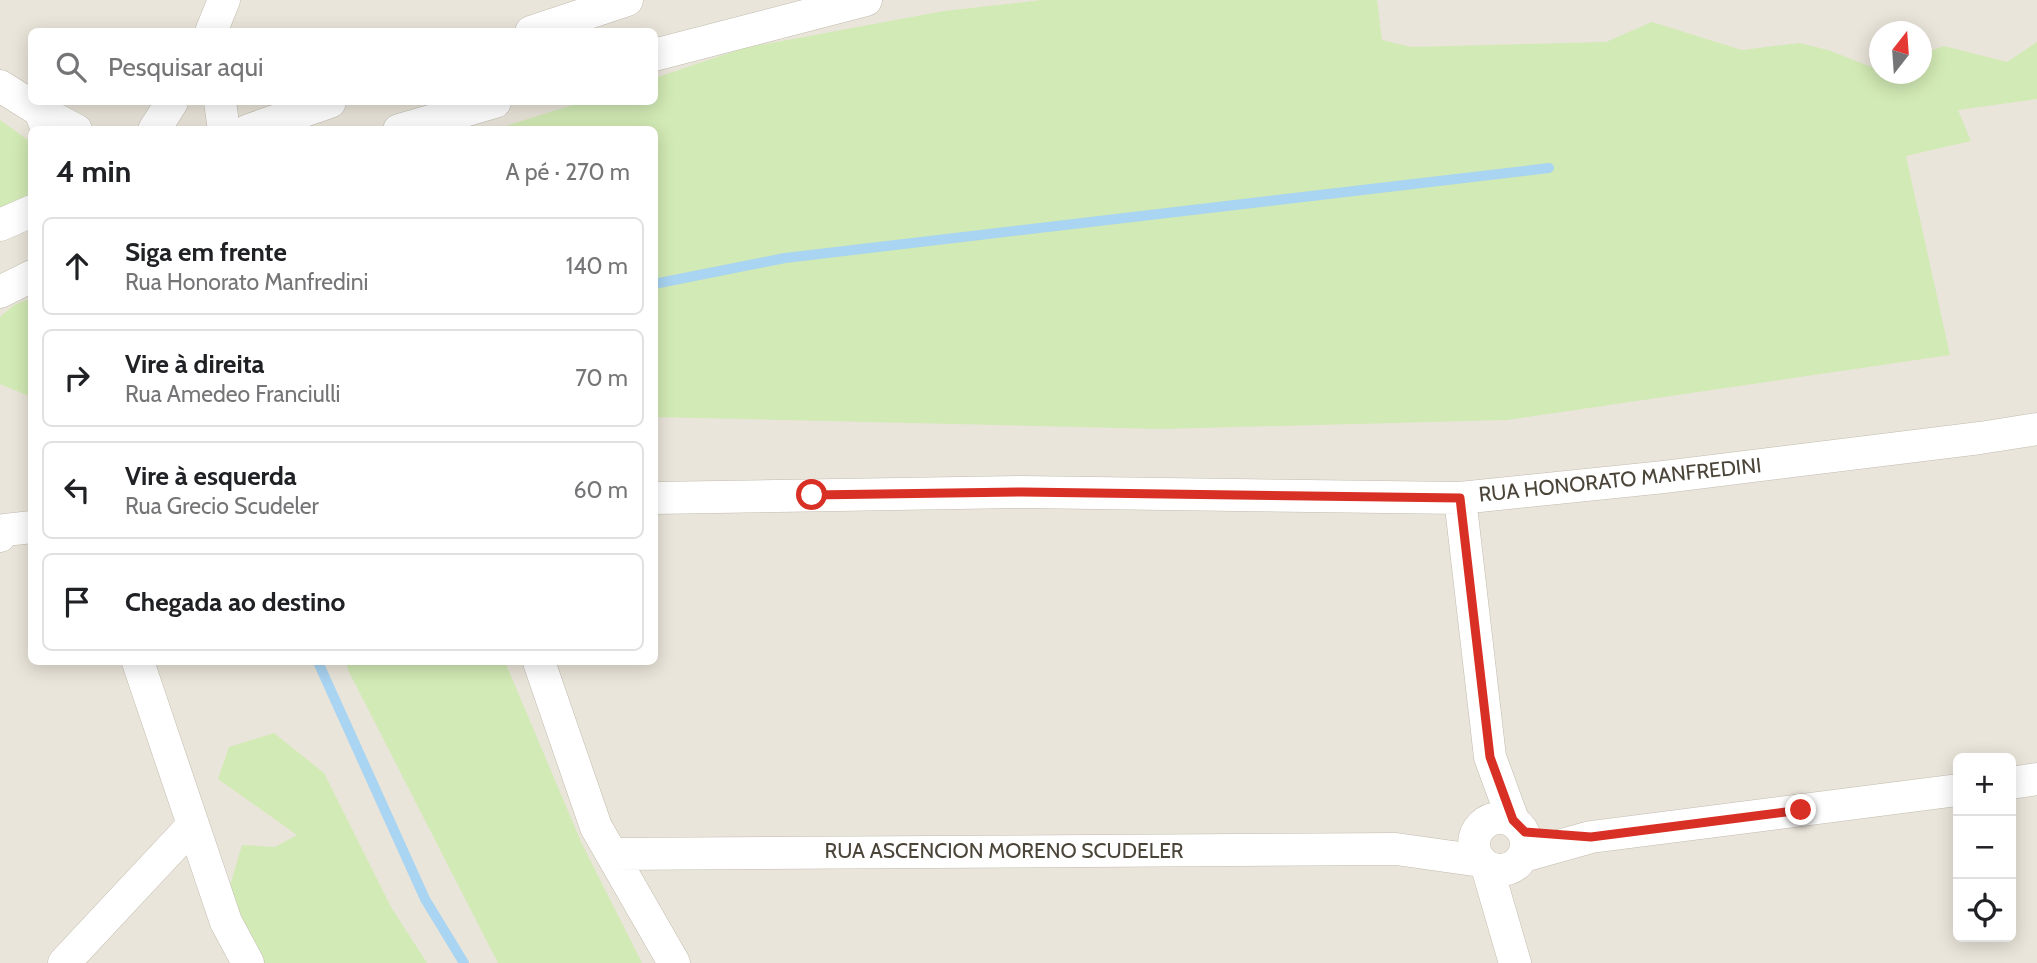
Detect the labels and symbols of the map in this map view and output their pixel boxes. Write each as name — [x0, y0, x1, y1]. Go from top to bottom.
north arrow — [1869, 21, 1932, 84]
street label: RUA HONORATO MANFREDINI — [1477, 452, 1762, 507]
route start — [796, 479, 827, 510]
route end — [1785, 794, 1816, 825]
street label: RUA ASCENCION MORENO SCUDELER — [825, 838, 1184, 863]

